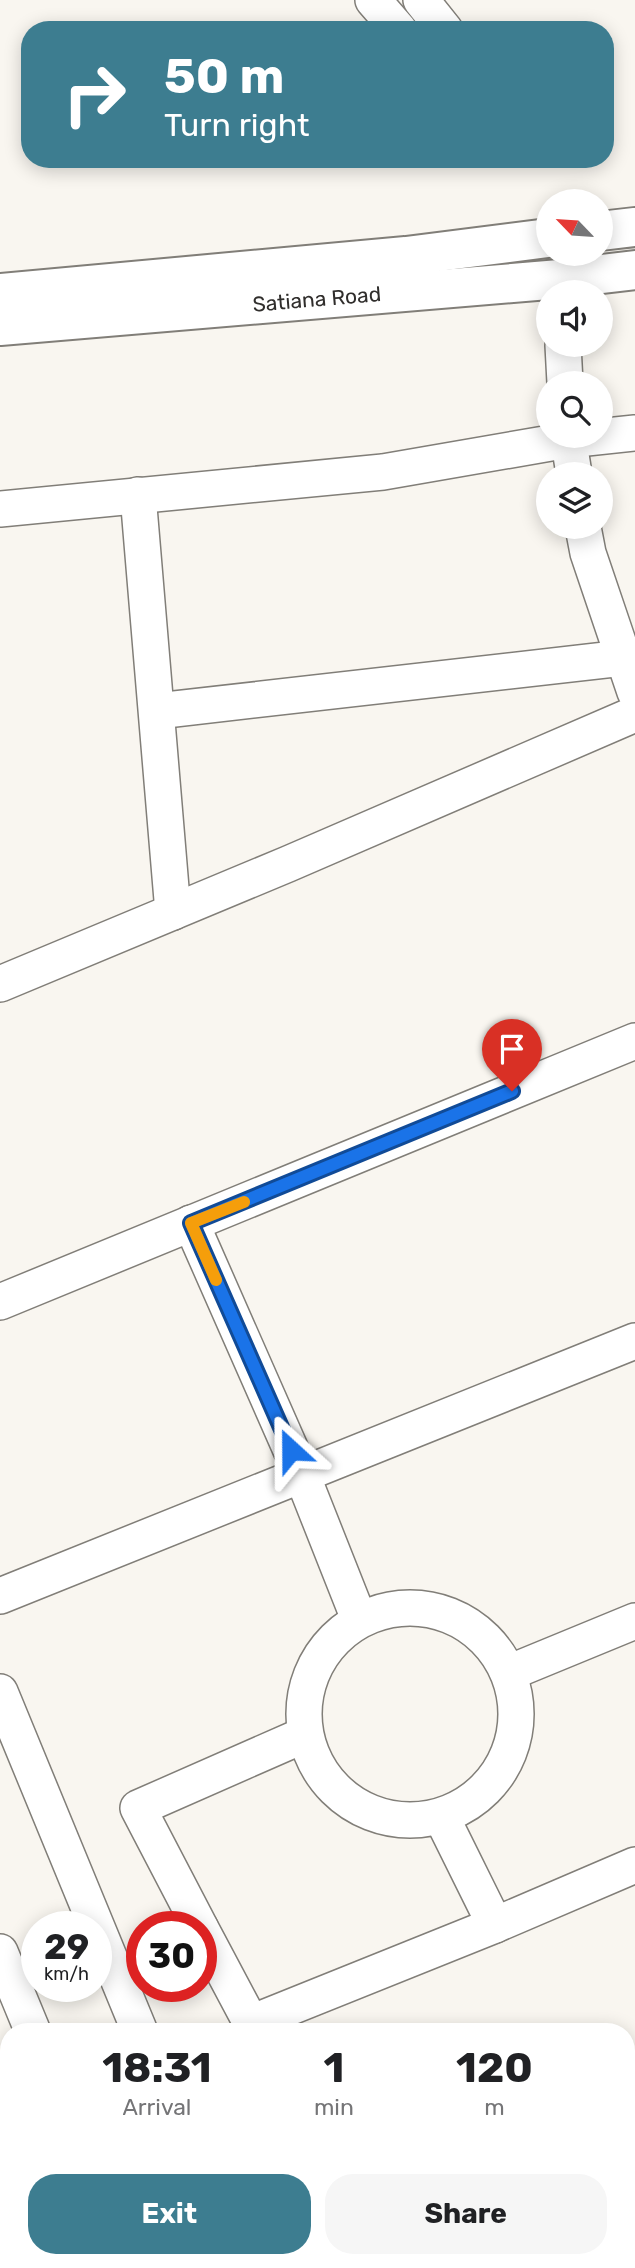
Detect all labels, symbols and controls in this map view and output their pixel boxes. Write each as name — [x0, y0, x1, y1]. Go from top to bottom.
text: 50 m — [164, 47, 284, 105]
icon: right — [49, 49, 140, 140]
text: Turn right — [164, 106, 309, 144]
north arrow — [536, 189, 612, 266]
map controls — [536, 189, 613, 539]
button: sound — [536, 280, 613, 357]
street label: Satiana Road — [252, 281, 382, 317]
button: search — [536, 371, 613, 448]
button: layers — [536, 462, 613, 539]
pin — [482, 1019, 542, 1091]
icon: arrive — [493, 1030, 531, 1068]
position arrow — [254, 1413, 328, 1487]
speed limit sign: 30 — [126, 1911, 217, 2002]
text: 29 — [44, 1926, 89, 1968]
text: km/h — [44, 1963, 89, 1985]
text: 18:31 — [102, 2043, 212, 2093]
text: 1 — [323, 2043, 344, 2093]
text: 120 — [456, 2043, 533, 2093]
text: Arrival — [122, 2093, 191, 2121]
text: min — [314, 2093, 354, 2121]
text: m — [484, 2093, 505, 2121]
button: Exit — [28, 2174, 311, 2254]
button: Share — [325, 2174, 607, 2254]

